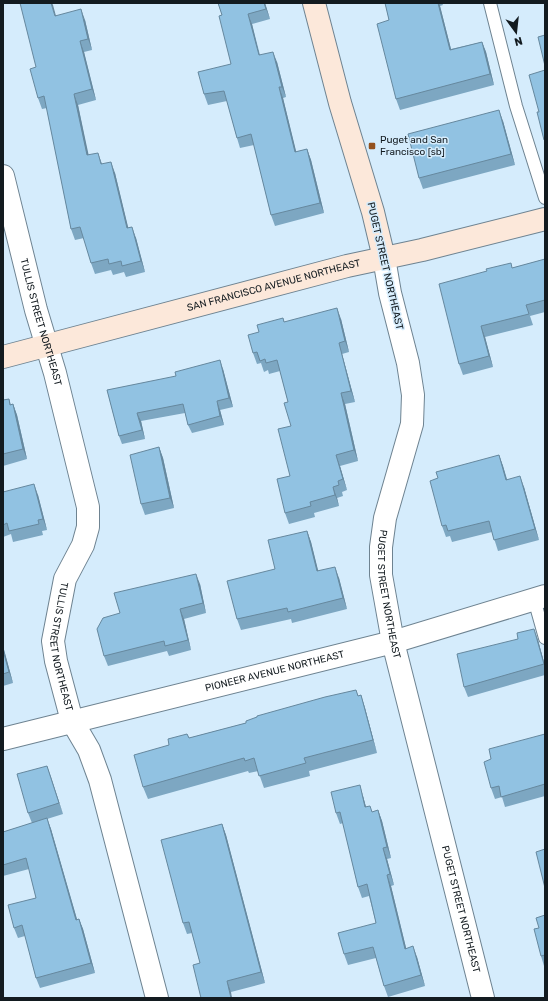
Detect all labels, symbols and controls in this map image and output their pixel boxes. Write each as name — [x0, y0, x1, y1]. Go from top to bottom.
north arrow — [496, 12, 536, 52]
text: N — [513, 34, 524, 49]
place label: Puget and San Francisco [sb] — [380, 134, 448, 158]
marker: Puget and San Francisco [sb] — [367, 141, 377, 151]
street label: PUGET STREET NORTHEAST — [364, 201, 406, 331]
street label: TULLIS STREET NORTHEAST — [18, 257, 64, 387]
street label: SAN FRANCISCO AVENUE NORTHEAST — [186, 257, 362, 314]
street label: PUGET STREET NORTHEAST — [375, 529, 403, 660]
street label: TULLIS STREET NORTHEAST — [47, 581, 75, 713]
street label: PIONEER AVENUE NORTHEAST — [204, 648, 346, 694]
street label: PUGET STREET NORTHEAST — [439, 844, 482, 974]

